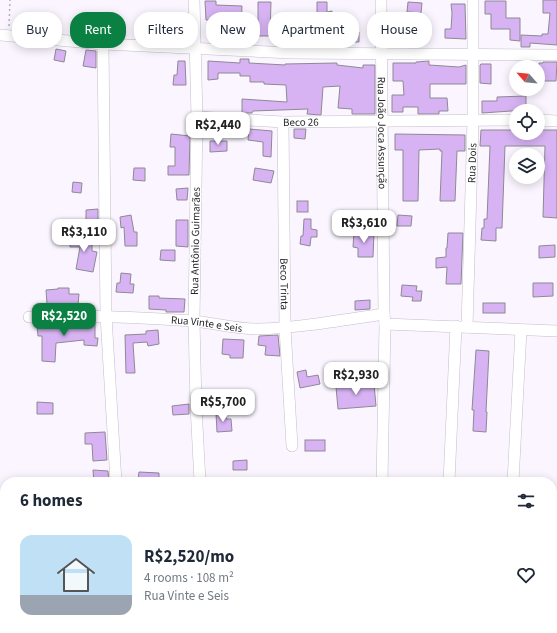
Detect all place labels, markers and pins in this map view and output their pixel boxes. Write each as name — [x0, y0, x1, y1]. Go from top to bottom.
pin: R$2,440 — [181, 112, 255, 146]
pin: R$3,610 — [327, 210, 401, 244]
pin: R$3,110 — [47, 219, 121, 253]
pin: R$2,520 — [27, 303, 101, 337]
pin: R$2,930 — [319, 362, 393, 396]
pin: R$5,700 — [186, 389, 260, 423]

